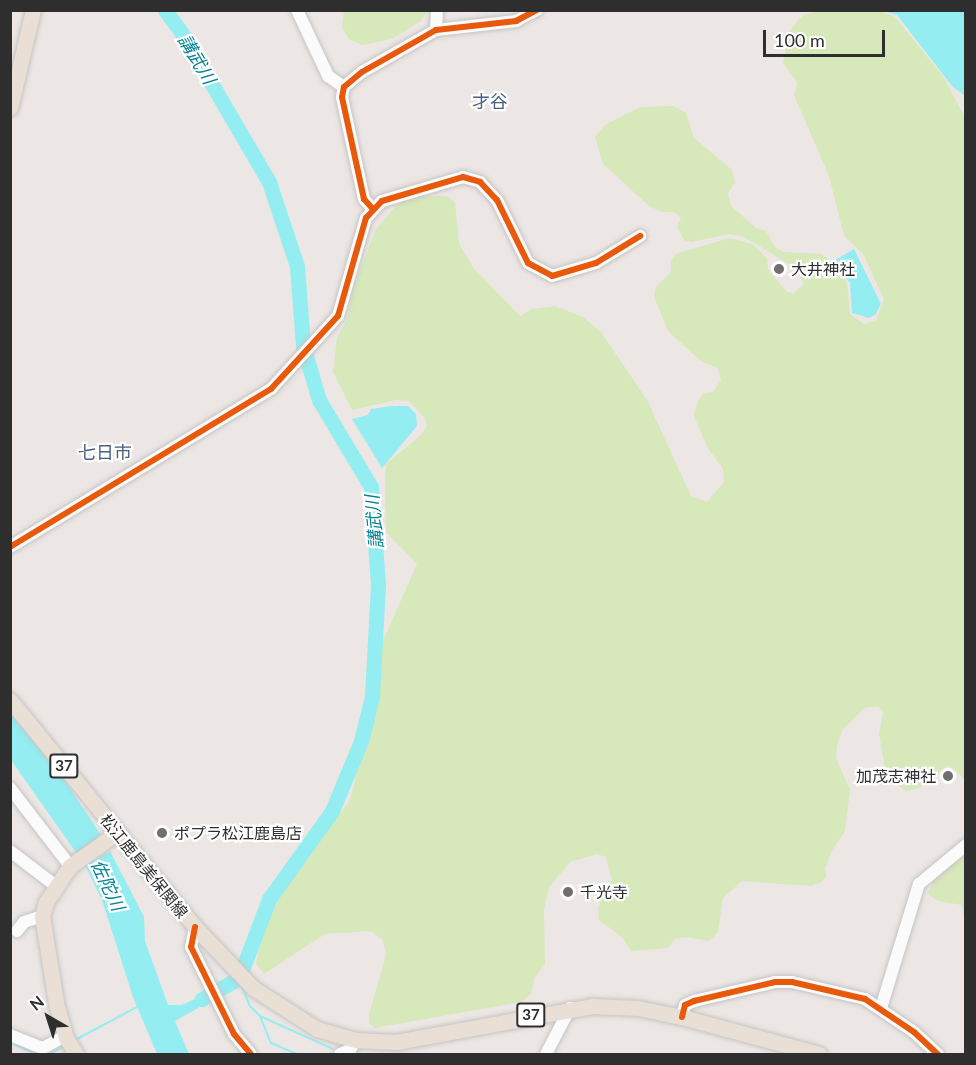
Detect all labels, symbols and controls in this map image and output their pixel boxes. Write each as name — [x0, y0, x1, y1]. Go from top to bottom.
scale bar — [766, 18, 888, 56]
text: 100 m — [774, 29, 825, 51]
water label: 講武川 — [174, 30, 220, 88]
district label: 才谷 — [472, 90, 508, 112]
place label: 大井神社 — [791, 259, 855, 279]
marker: 大井神社 — [772, 262, 786, 276]
district label: 七日市 — [78, 441, 132, 463]
water label: 講武川 — [361, 494, 387, 550]
road number: 37 — [49, 754, 79, 778]
place label: 加茂志神社 — [856, 766, 936, 786]
marker: 加茂志神社 — [941, 769, 955, 783]
street label: 松江鹿島美保関線 — [96, 810, 192, 922]
place label: ポプラ松江鹿島店 — [174, 823, 302, 843]
marker: ポプラ松江鹿島店 — [155, 826, 169, 840]
water label: 佐陀川 — [87, 856, 129, 914]
place label: 千光寺 — [580, 882, 628, 902]
marker: 千光寺 — [561, 885, 575, 899]
north arrow — [18, 987, 78, 1047]
text: N — [26, 991, 47, 1014]
road number: 37 — [516, 1003, 546, 1027]

